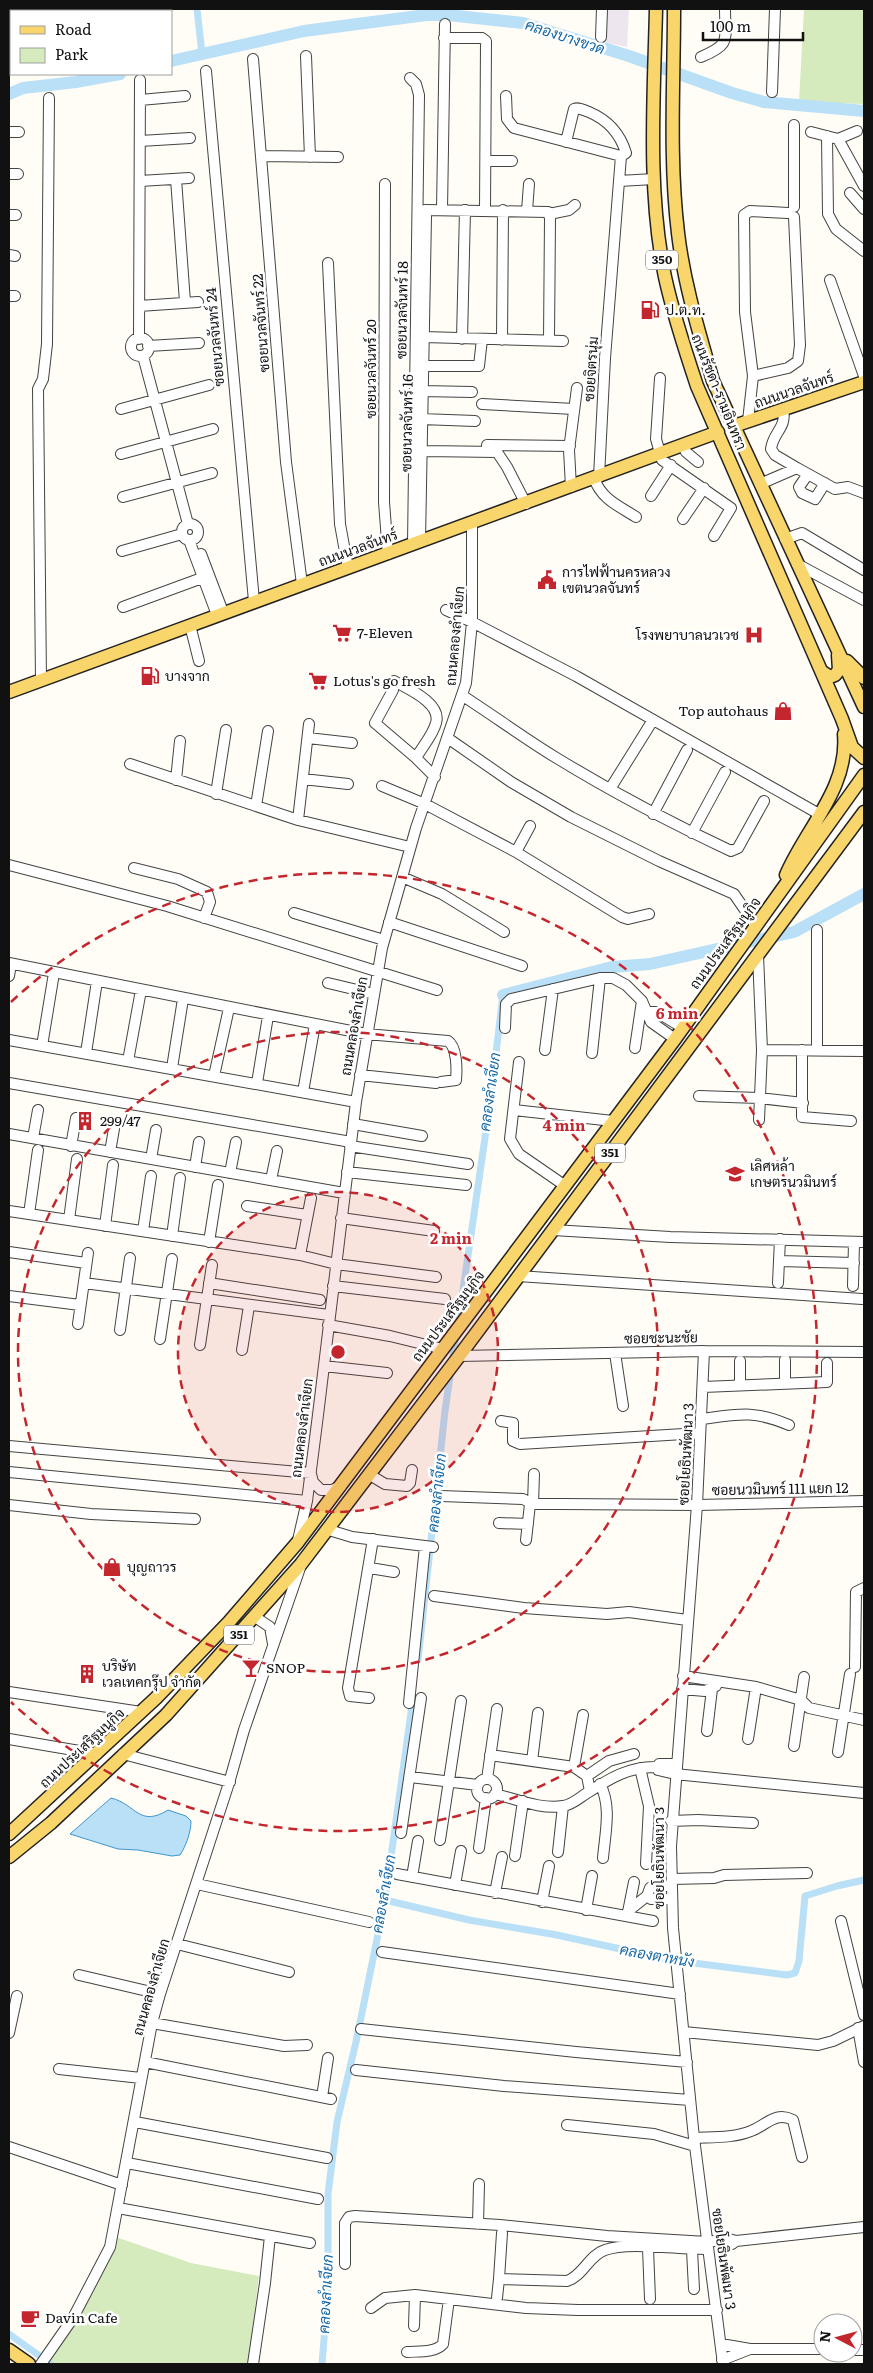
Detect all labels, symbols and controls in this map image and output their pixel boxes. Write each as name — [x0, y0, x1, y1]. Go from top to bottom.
legend — [10, 10, 172, 75]
scale bar — [703, 10, 803, 42]
water label: คลองบางขวด — [523, 12, 608, 59]
text: 100 m — [710, 14, 751, 37]
text: Road — [55, 17, 91, 40]
text: Park — [55, 42, 89, 65]
road number: 350 — [646, 250, 678, 270]
street label: ซอยนวลจันทร์ 18 — [390, 261, 412, 359]
street label: ซอยนวลจันทร์ 22 — [247, 273, 273, 373]
street label: ซอยนวลจันทร์ 24 — [200, 286, 228, 387]
fuel station icon: ป.ต.ท. — [639, 299, 661, 321]
place label: ป.ต.ท. — [665, 299, 706, 319]
street label: ซอยนวลจันทร์ 20 — [360, 319, 380, 419]
street label: ถนนรัชดา-รามอินทรา — [688, 331, 752, 453]
street label: ซอยจิตรนุ่ม — [578, 336, 603, 402]
street label: ถนนนวลจันทร์ — [751, 366, 836, 412]
street label: ซอยนวลจันทร์ 16 — [395, 373, 417, 472]
street label: ถนนนวลจันทร์ — [315, 523, 400, 571]
place label: การไฟฟ้านครหลวง เขตนวลจันทร์ — [562, 561, 671, 597]
public building icon: การไฟฟ้านครหลวง เขตนวลจันทร์ — [536, 569, 558, 591]
street label: ถนนคลองลำเจียก — [440, 585, 468, 687]
supermarket icon: 7-Eleven — [331, 622, 353, 644]
place label: 7-Eleven — [357, 622, 413, 642]
place label: โรงพยาบาลนวเวช — [635, 624, 739, 644]
hospital icon: โรงพยาบาลนวเวช — [743, 624, 765, 646]
fuel station icon: บางจาก — [139, 665, 161, 687]
place label: บางจาก — [165, 665, 210, 685]
supermarket icon: Lotus's go fresh — [307, 670, 329, 692]
place label: Lotus's go fresh — [333, 670, 436, 690]
place label: Top autohaus — [678, 700, 768, 720]
shop icon: Top autohaus — [772, 700, 794, 722]
street label: ถนนประเสริฐมนูกิจ — [684, 892, 765, 993]
street label: ถนนคลองลำเจียก — [334, 975, 372, 1077]
text: 6 min — [656, 1001, 699, 1024]
water label: คลองลำเจียก — [472, 1051, 505, 1133]
building icon: 299/47 — [74, 1110, 96, 1132]
place label: 299/47 — [100, 1110, 141, 1130]
text: 4 min — [543, 1113, 586, 1136]
road number: 351 — [595, 1144, 625, 1162]
place label: เลิศหล้า เกษตรนวมินทร์ — [750, 1155, 837, 1191]
school or university icon: เลิศหล้า เกษตรนวมินทร์ — [724, 1163, 746, 1185]
text: 2 min — [430, 1226, 473, 1249]
street label: ถนนประเสริฐมนูกิจ — [406, 1266, 489, 1366]
street label: ซอยชะนะชัย — [624, 1326, 698, 1348]
centre of rings — [329, 1343, 347, 1361]
street label: ถนนคลองลำเจียก — [285, 1377, 317, 1479]
street label: ซอยโยธินพัฒนา 3 — [672, 1402, 698, 1506]
water label: คลองลำเจียก — [420, 1452, 451, 1534]
street label: ซอยนวมินทร์ 111 แยก 12 — [711, 1477, 849, 1499]
shop icon: บุญถาวร — [101, 1556, 123, 1578]
place label: บุญถาวร — [127, 1556, 177, 1577]
road number: 351 — [224, 1626, 254, 1644]
place label: บริษัท เวลเทคกรุ๊ป จำกัด — [102, 1655, 201, 1692]
bar icon: SNOP — [240, 1657, 262, 1679]
place label: SNOP — [266, 1657, 306, 1677]
building icon: บริษัท เวลเทคกรุ๊ป จำกัด — [76, 1663, 98, 1685]
street label: ถนนประเสริฐมนูกิจ — [34, 1703, 129, 1793]
street label: ซอยโยธินพัฒนา 3 — [648, 1807, 668, 1909]
water label: คลองลำเจียก — [364, 1853, 401, 1935]
street label: ถนนคลองลำเจียก — [127, 1936, 173, 2038]
water label: คลองตาหนัง — [618, 1937, 697, 1972]
street label: ซอยโยธินพัฒนา 3 — [708, 2207, 742, 2311]
water label: คลองลำเจียก — [311, 2254, 338, 2334]
cafe icon: Davin Cafe — [19, 2307, 41, 2329]
place label: Davin Cafe — [45, 2307, 117, 2327]
north arrow — [813, 2313, 863, 2363]
text: N — [814, 2329, 835, 2343]

